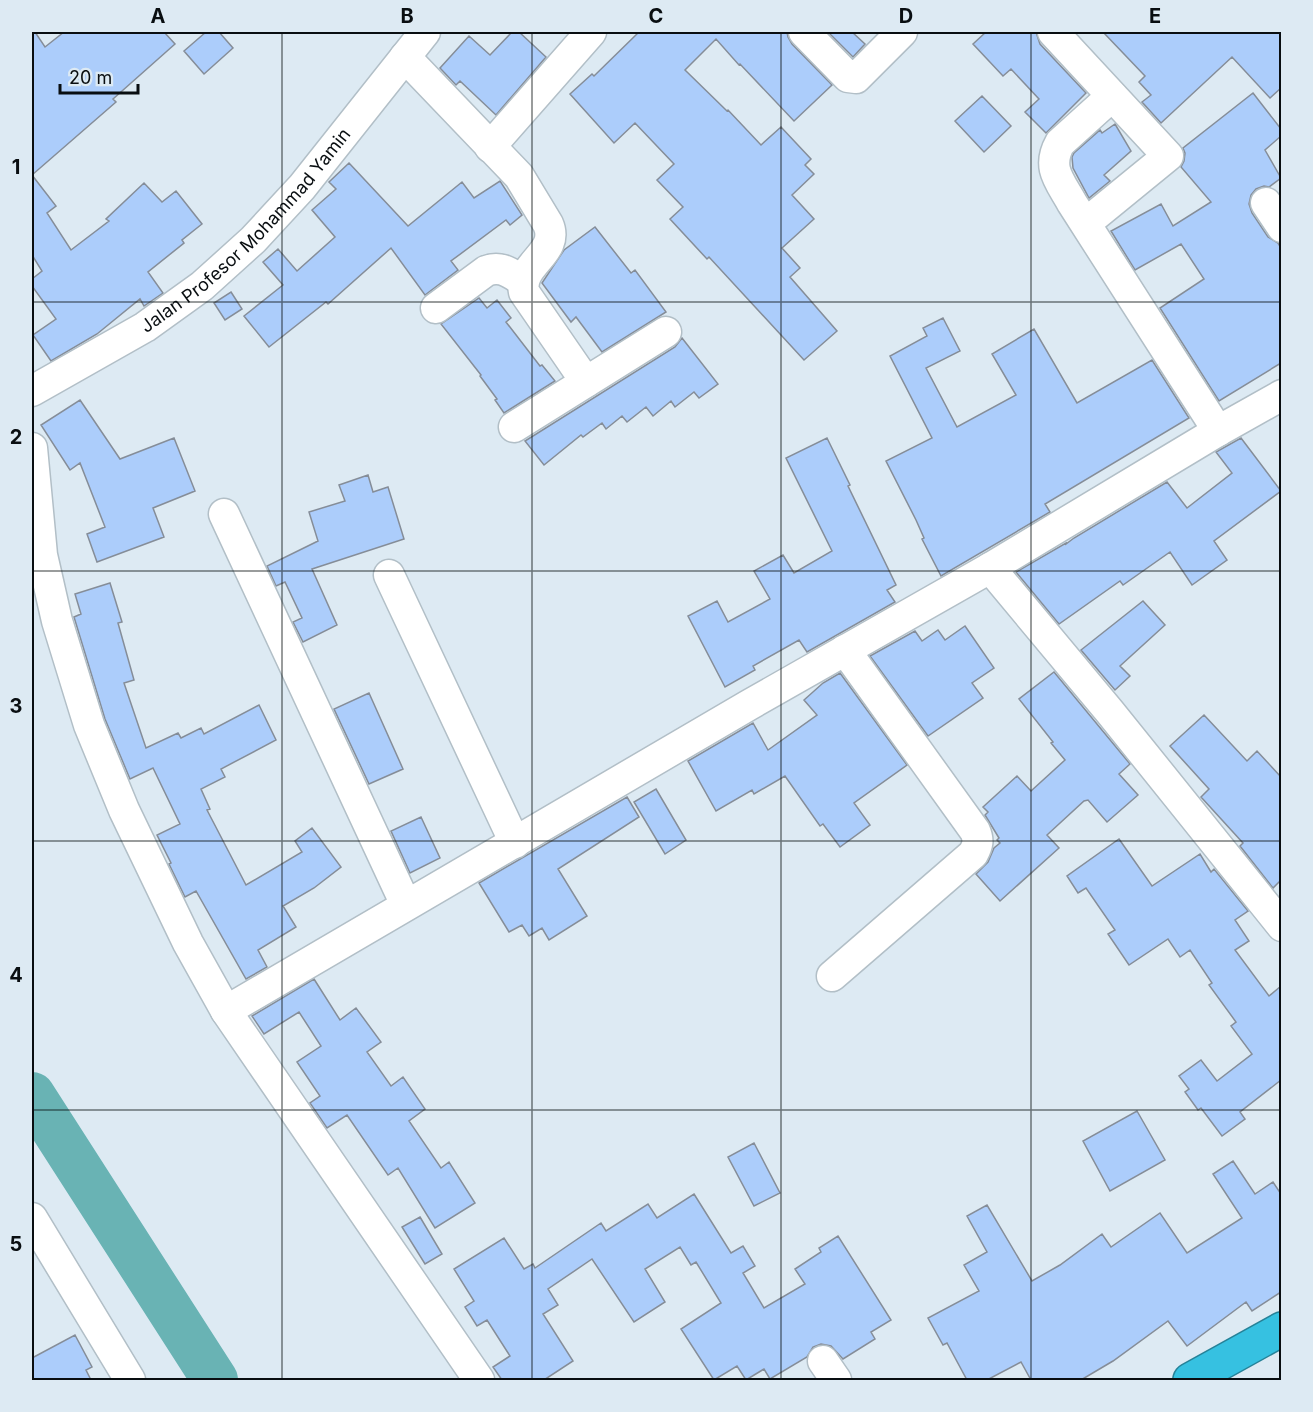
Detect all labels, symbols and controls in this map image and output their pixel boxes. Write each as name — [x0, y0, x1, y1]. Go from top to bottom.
text: A — [151, 4, 166, 28]
text: B — [400, 4, 414, 28]
text: C — [649, 4, 663, 28]
text: D — [899, 4, 913, 28]
text: E — [1149, 4, 1161, 28]
scale bar — [60, 57, 138, 95]
text: 20 m — [69, 67, 112, 88]
street label: Jalan Profesor Mohammad Yamin — [136, 124, 354, 337]
text: 1 — [12, 155, 20, 179]
text: 2 — [10, 425, 22, 449]
text: 3 — [10, 694, 22, 718]
text: 4 — [9, 963, 23, 987]
text: 5 — [10, 1232, 22, 1256]

